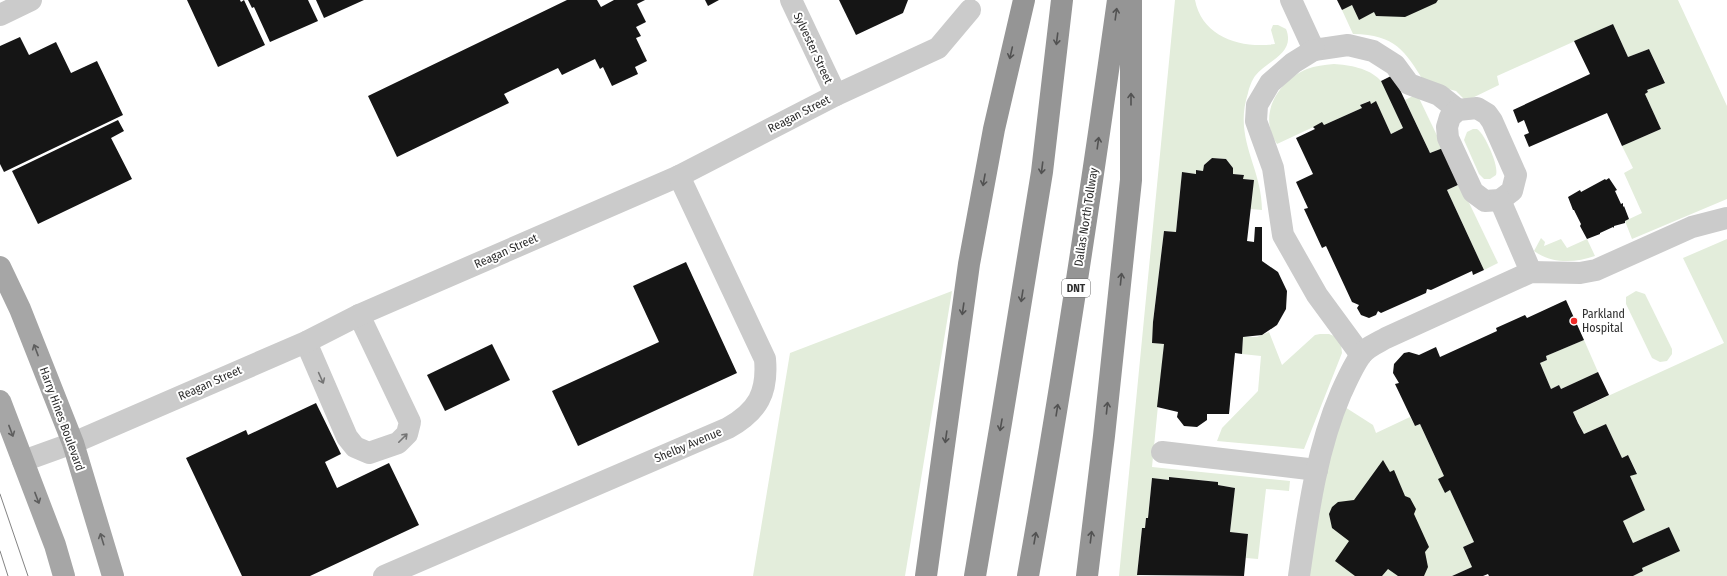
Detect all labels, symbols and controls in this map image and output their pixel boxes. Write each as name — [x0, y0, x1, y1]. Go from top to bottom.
one-way arrow — [1112, 8, 1120, 21]
street label: Sylvester Street — [790, 10, 836, 86]
one-way arrow — [1054, 32, 1061, 45]
one-way arrow — [1006, 46, 1014, 59]
street label: Reagan Street — [766, 92, 832, 136]
one-way arrow — [1127, 93, 1135, 106]
one-way arrow — [1094, 137, 1102, 150]
one-way arrow — [1038, 161, 1046, 174]
street label: Dallas North Tollway — [1071, 166, 1101, 267]
one-way arrow — [980, 173, 988, 186]
street label: Reagan Street — [472, 231, 540, 271]
one-way arrow — [1117, 273, 1125, 286]
road number: DNT — [1062, 279, 1090, 297]
one-way arrow — [1018, 289, 1026, 302]
one-way arrow — [959, 302, 967, 315]
place label: Parkland Hospital — [1582, 307, 1625, 335]
marker: Parkland Hospital — [1569, 316, 1579, 326]
one-way arrow — [32, 344, 40, 356]
street label: Reagan Street — [176, 363, 244, 403]
street label: Harry Hines Boulevard — [37, 365, 87, 473]
one-way arrow — [318, 372, 325, 384]
one-way arrow — [1103, 402, 1111, 415]
one-way arrow — [1053, 403, 1061, 416]
one-way arrow — [997, 418, 1005, 431]
street label: Shelby Avenue — [652, 424, 724, 466]
one-way arrow — [8, 425, 16, 437]
one-way arrow — [942, 430, 950, 443]
one-way arrow — [398, 433, 407, 443]
one-way arrow — [33, 491, 41, 503]
one-way arrow — [1031, 531, 1039, 544]
one-way arrow — [1088, 531, 1095, 544]
one-way arrow — [98, 532, 105, 545]

